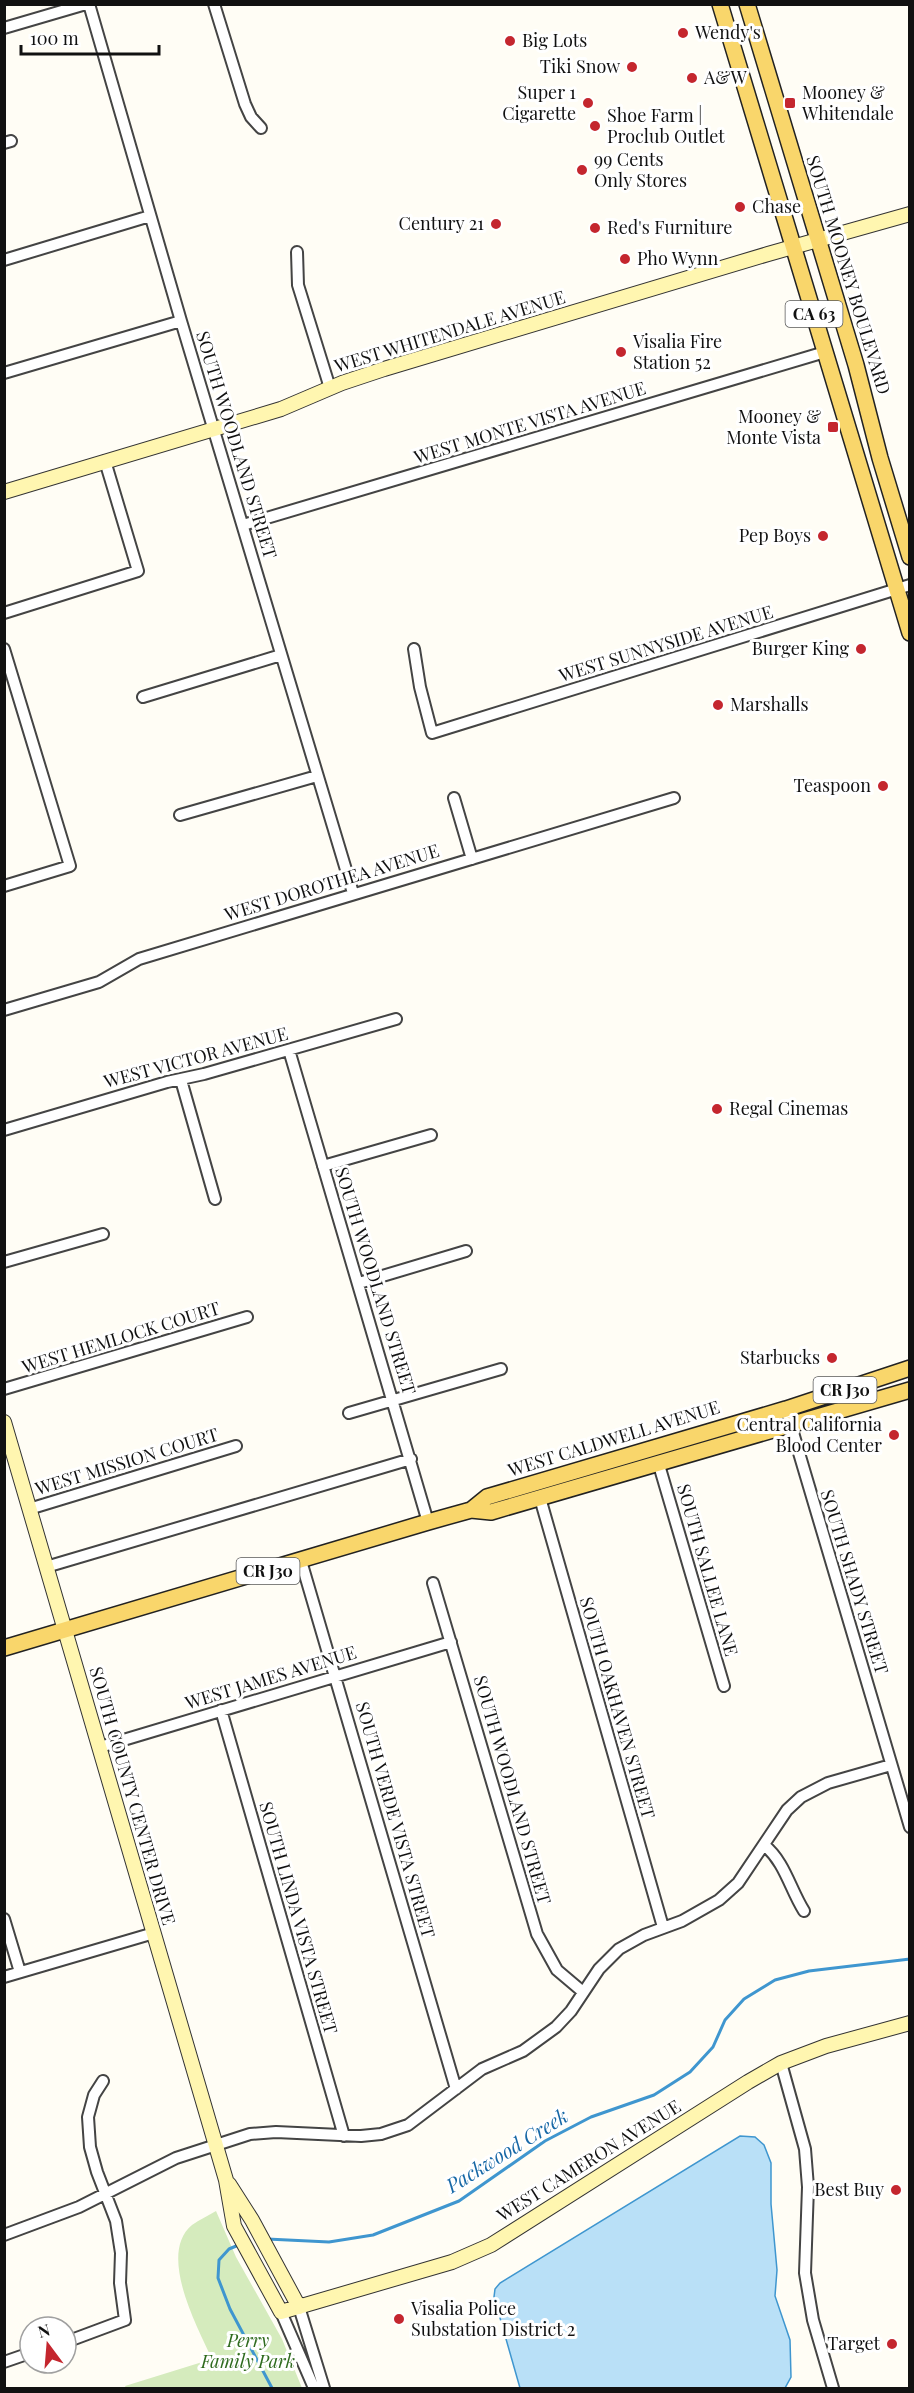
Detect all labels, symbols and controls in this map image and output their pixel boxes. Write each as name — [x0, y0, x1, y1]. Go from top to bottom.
scale bar — [21, 18, 159, 56]
place label: Wendy's — [694, 20, 761, 44]
text: 100 m — [30, 26, 79, 50]
marker: Wendy's — [676, 26, 690, 40]
place label: Big Lots — [522, 28, 587, 52]
marker: Big Lots — [503, 34, 517, 48]
place label: Tiki Snow — [540, 54, 620, 78]
marker: Tiki Snow — [625, 60, 639, 74]
place label: A&W — [703, 65, 747, 89]
marker: A&W — [685, 71, 699, 85]
place label: Super 1 Cigarette — [502, 80, 576, 125]
place label: Mooney & Whitendale — [801, 80, 894, 125]
marker: Super 1 Cigarette — [581, 96, 595, 110]
marker: Mooney & Whitendale — [783, 96, 797, 110]
place label: Shoe Farm | Proclub Outlet — [607, 103, 725, 148]
marker: Shoe Farm | Proclub Outlet — [588, 119, 602, 133]
place label: 99 Cents Only Stores — [594, 147, 687, 192]
street label: SOUTH MOONEY BOULEVARD — [801, 152, 897, 397]
marker: 99 Cents Only Stores — [575, 163, 589, 177]
place label: Chase — [752, 194, 801, 218]
marker: Chase — [733, 200, 747, 214]
place label: Century 21 — [399, 211, 484, 235]
place label: Red's Furniture — [607, 215, 732, 239]
marker: Century 21 — [489, 217, 503, 231]
marker: Red's Furniture — [588, 221, 602, 235]
place label: Pho Wynn — [637, 246, 718, 270]
marker: Pho Wynn — [618, 252, 632, 266]
street label: WEST WHITENDALE AVENUE — [330, 284, 568, 378]
road number: CA 63 — [786, 301, 842, 327]
street label: SOUTH WOODLAND STREET — [191, 328, 283, 561]
place label: Visalia Fire Station 52 — [632, 329, 722, 374]
marker: Visalia Fire Station 52 — [614, 345, 628, 359]
street label: WEST MONTE VISTA AVENUE — [410, 375, 648, 469]
place label: Mooney & Monte Vista — [726, 404, 821, 449]
marker: Mooney & Monte Vista — [826, 420, 840, 434]
place label: Pep Boys — [739, 523, 811, 547]
marker: Pep Boys — [816, 529, 830, 543]
street label: WEST SUNNYSIDE AVENUE — [555, 599, 776, 687]
place label: Burger King — [752, 636, 849, 660]
marker: Burger King — [854, 642, 868, 656]
place label: Marshalls — [730, 692, 809, 716]
marker: Marshalls — [711, 698, 725, 712]
place label: Teaspoon — [794, 773, 871, 797]
marker: Teaspoon — [876, 779, 890, 793]
street label: WEST DOROTHEA AVENUE — [221, 838, 442, 926]
street label: WEST VICTOR AVENUE — [100, 1021, 290, 1093]
place label: Regal Cinemas — [729, 1096, 848, 1120]
marker: Regal Cinemas — [710, 1102, 724, 1116]
street label: SOUTH WOODLAND STREET — [330, 1164, 422, 1397]
street label: WEST HEMLOCK COURT — [18, 1296, 223, 1379]
place label: Starbucks — [740, 1345, 820, 1369]
marker: Starbucks — [825, 1351, 839, 1365]
road number: CR J30 — [814, 1377, 876, 1403]
street label: WEST CALDWELL AVENUE — [504, 1394, 722, 1482]
place label: Central California Blood Center — [736, 1412, 882, 1457]
street label: WEST MISSION COURT — [31, 1422, 221, 1501]
marker: Central California Blood Center — [887, 1428, 901, 1442]
street label: SOUTH SALLEE LANE — [672, 1481, 744, 1659]
street label: SOUTH SHADY STREET — [815, 1487, 894, 1677]
road number: CR J30 — [236, 1558, 300, 1584]
street label: SOUTH OAKHAVEN STREET — [575, 1594, 661, 1821]
street label: WEST JAMES AVENUE — [181, 1640, 359, 1715]
street label: SOUTH COUNTY CENTER DRIVE — [85, 1664, 181, 1928]
street label: SOUTH WOODLAND STREET — [469, 1673, 557, 1907]
street label: SOUTH VERDE VISTA STREET — [351, 1699, 441, 1941]
street label: SOUTH LINDA VISTA STREET — [254, 1799, 344, 2037]
street label: WEST CAMERON AVENUE — [491, 2094, 685, 2227]
water label: Packwood Creek — [439, 2101, 572, 2199]
place label: Best Buy — [814, 2177, 884, 2201]
marker: Best Buy — [889, 2183, 903, 2197]
place label: Visalia Police Substation District 2 — [410, 2296, 575, 2341]
marker: Visalia Police Substation District 2 — [392, 2312, 406, 2326]
north arrow — [18, 2315, 78, 2375]
text: N — [35, 2318, 53, 2342]
park label: Perry Family Park — [200, 2328, 295, 2373]
place label: Target — [827, 2331, 881, 2355]
marker: Target — [885, 2337, 899, 2351]

